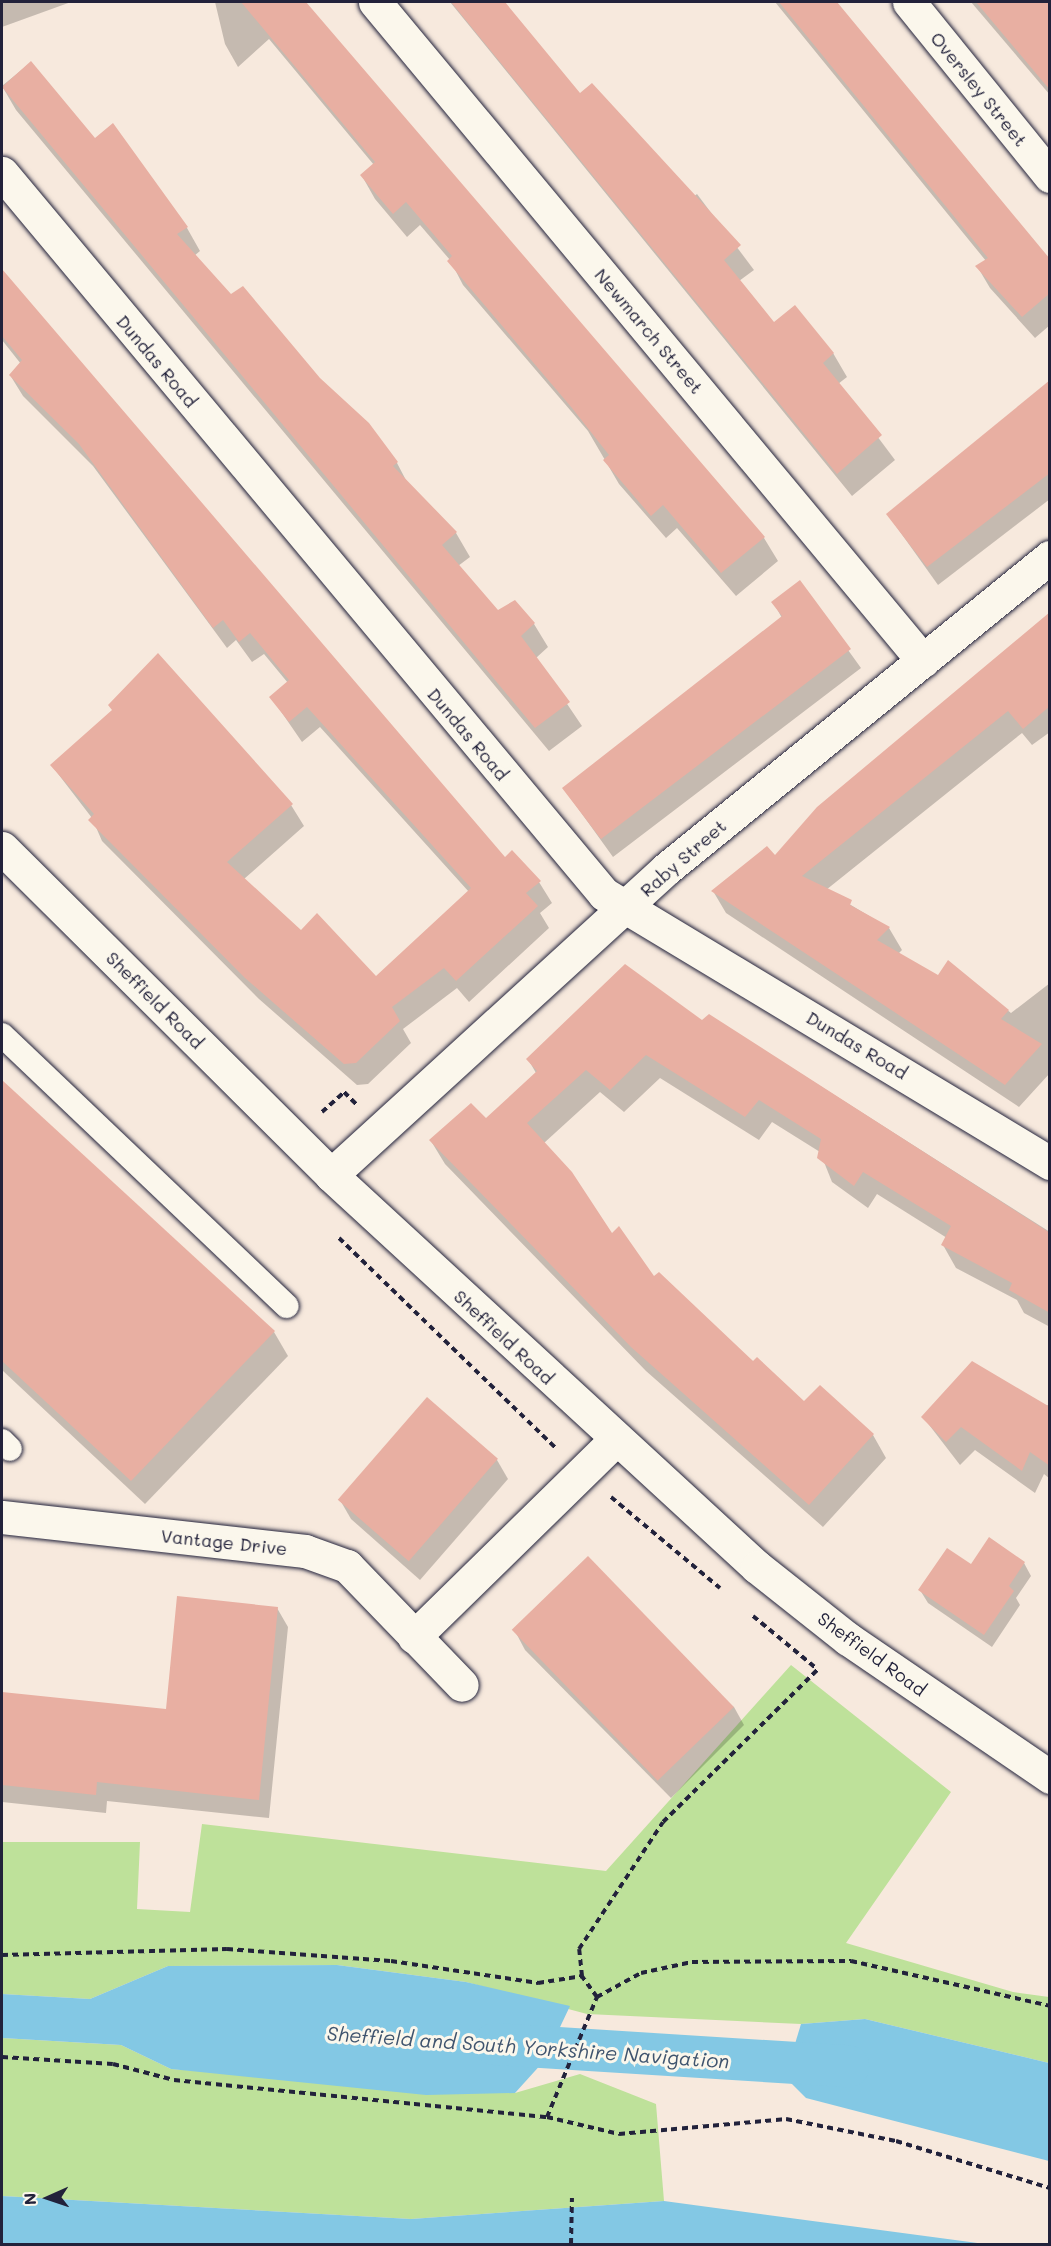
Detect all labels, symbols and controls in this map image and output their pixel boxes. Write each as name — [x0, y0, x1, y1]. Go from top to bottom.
street label: Oversley Street — [926, 27, 1032, 151]
street label: Newmarch Street — [590, 264, 708, 398]
street label: Dundas Road — [112, 310, 202, 412]
street label: Dundas Road — [423, 683, 513, 785]
street label: Raby Street — [636, 815, 730, 901]
street label: Sheffield Road — [102, 947, 208, 1053]
street label: Dundas Road — [803, 1006, 911, 1084]
street label: Sheffield Road — [450, 1285, 558, 1389]
street label: Vantage Drive — [160, 1525, 288, 1559]
street label: Sheffield Road — [814, 1607, 930, 1701]
water label: Sheffield and South Yorkshire Navigation — [326, 2021, 730, 2073]
north arrow — [18, 2168, 78, 2228]
text: N — [19, 2192, 40, 2206]

